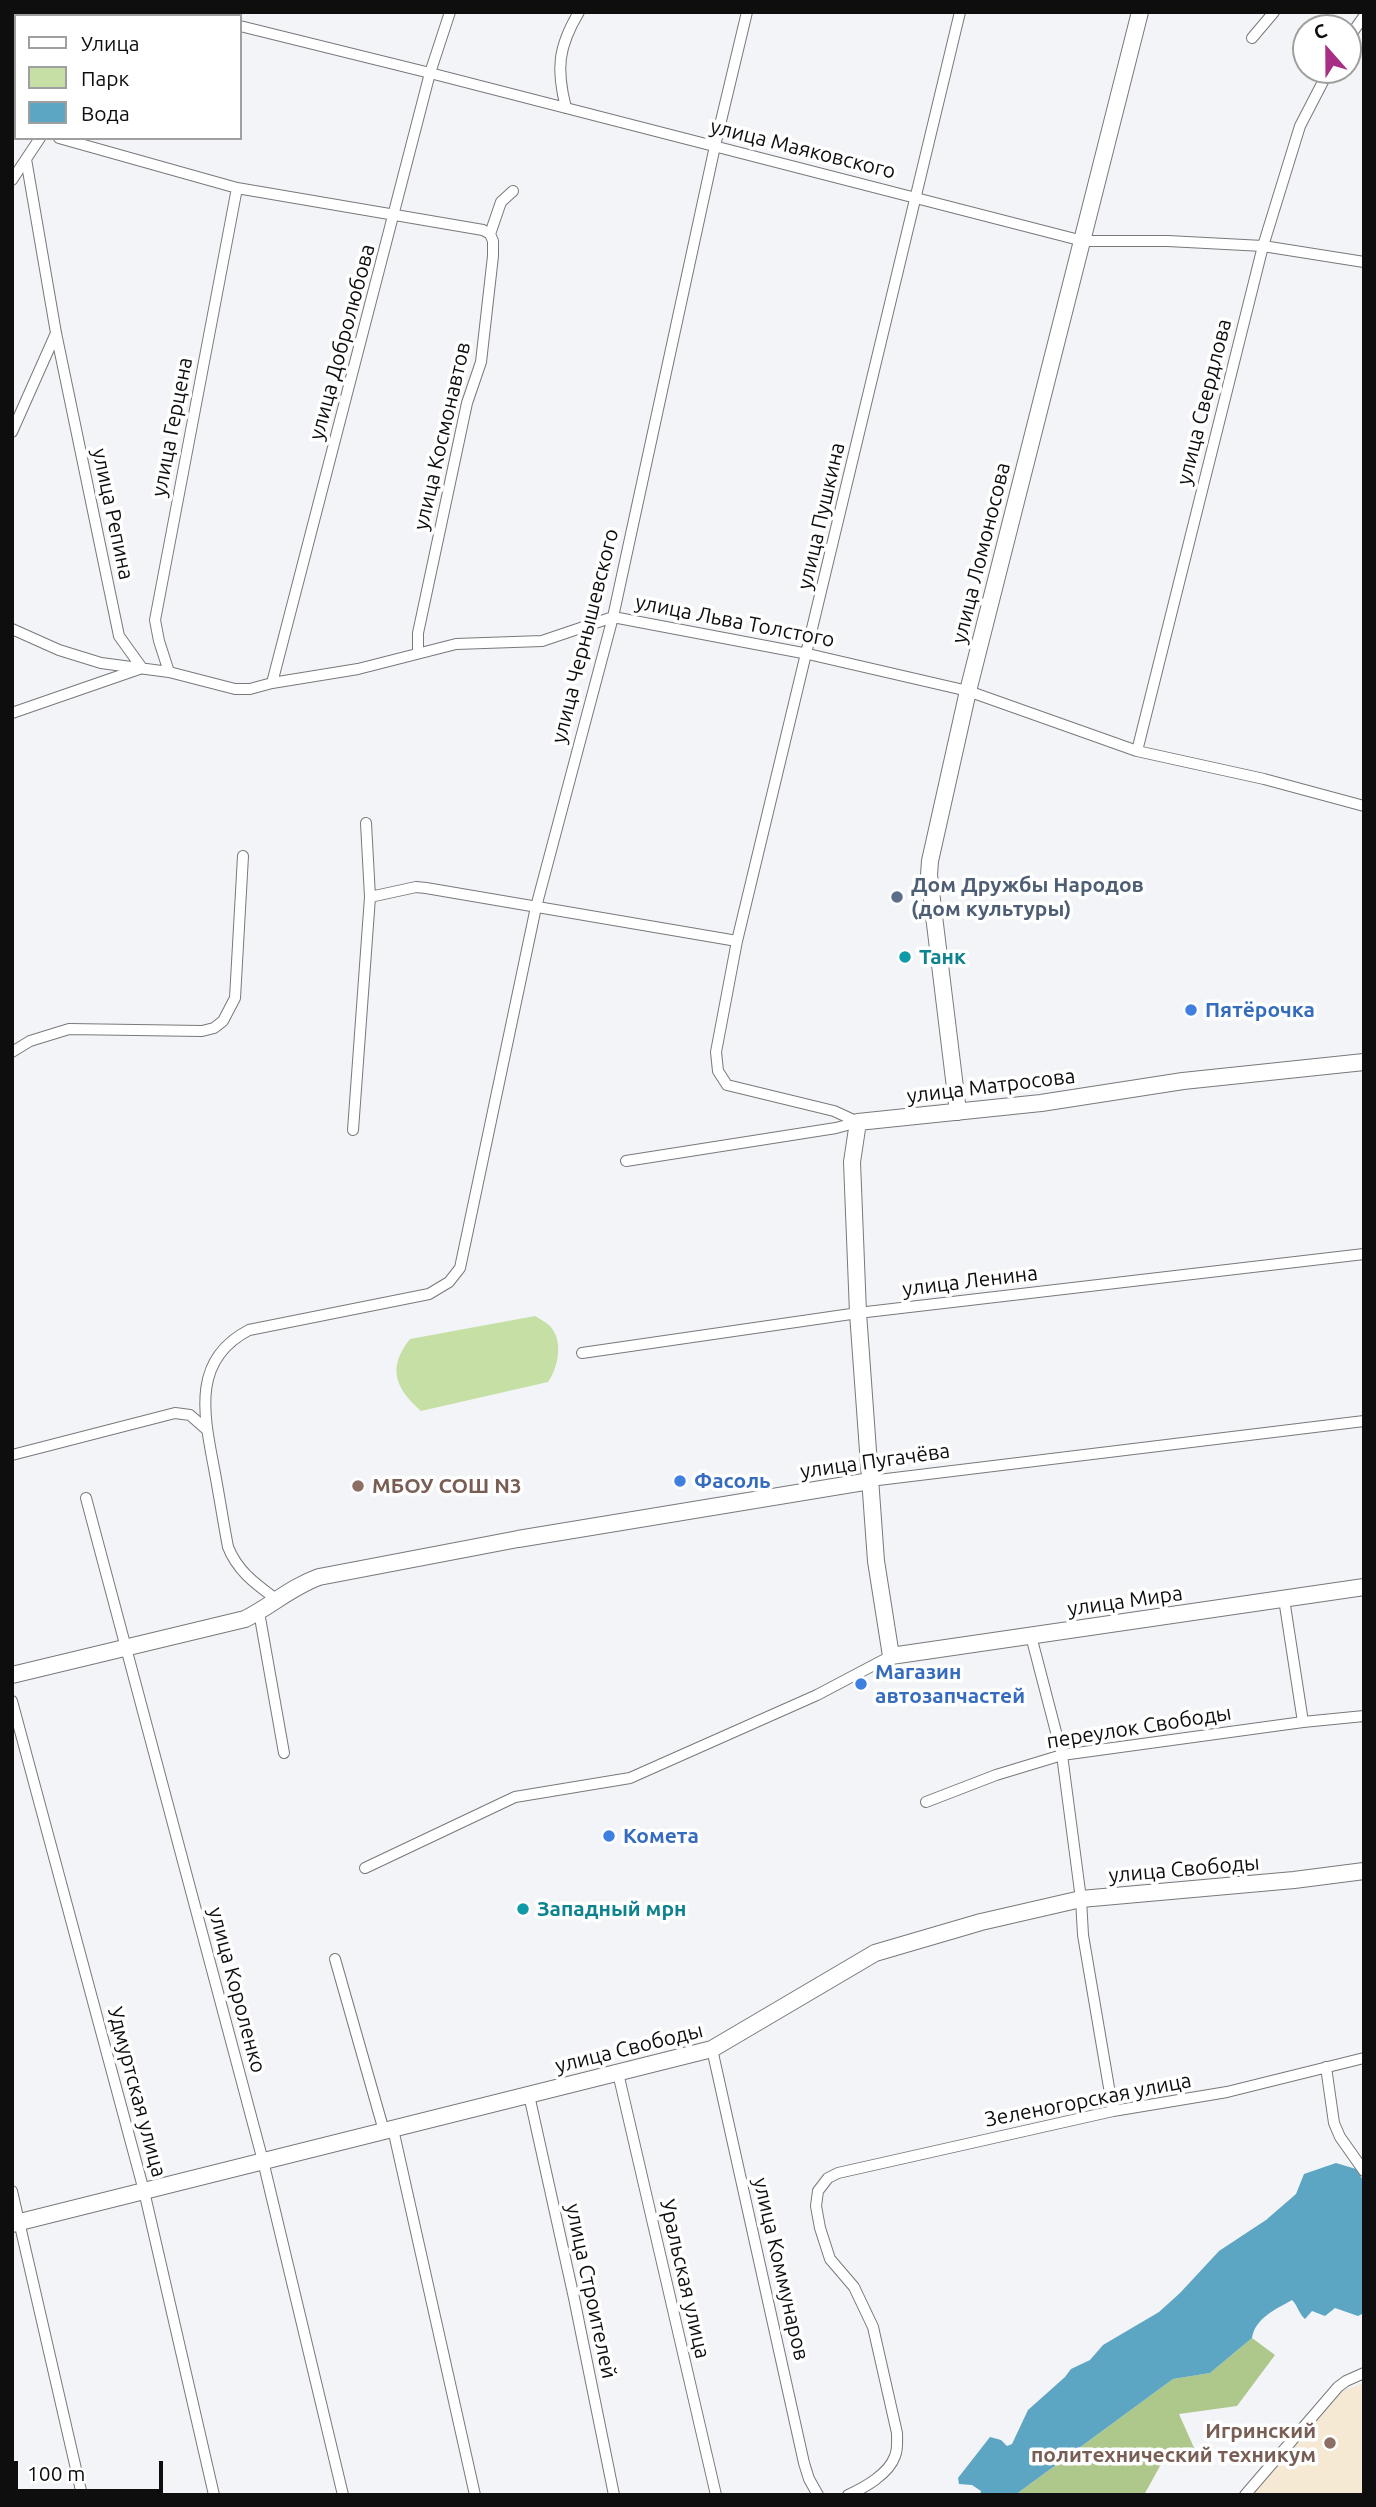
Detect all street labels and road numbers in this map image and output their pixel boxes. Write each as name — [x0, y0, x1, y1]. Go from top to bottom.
street label: улица Маяковского — [708, 114, 898, 184]
street label: улица Добролюбова — [304, 241, 380, 443]
street label: улица Свердлова — [1171, 316, 1237, 488]
street label: улица Космонавтов — [408, 339, 476, 533]
street label: улица Герцена — [146, 355, 198, 499]
street label: улица Пушкина — [792, 440, 850, 592]
street label: улица Репина — [87, 446, 139, 582]
street label: улица Ломоносова — [946, 460, 1016, 646]
street label: улица Чернышевского — [546, 526, 624, 746]
street label: улица Льва Толстого — [633, 589, 837, 653]
street label: улица Матросова — [905, 1063, 1077, 1109]
street label: улица Ленина — [901, 1260, 1039, 1302]
street label: улица Пугачёва — [798, 1438, 952, 1484]
street label: улица Мира — [1066, 1580, 1184, 1622]
street label: переулок Свободы — [1045, 1700, 1233, 1754]
street label: улица Свободы — [1107, 1850, 1261, 1888]
street label: улица Короленко — [203, 1904, 271, 2076]
street label: Удмуртская улица — [102, 2004, 172, 2180]
street label: улица Свободы — [552, 2017, 706, 2079]
street label: Зеленогорская улица — [983, 2068, 1193, 2132]
street label: улица Коммунаров — [748, 2175, 814, 2363]
street label: Уральская улица — [654, 2197, 716, 2361]
street label: улица Строителей — [560, 2201, 622, 2381]

